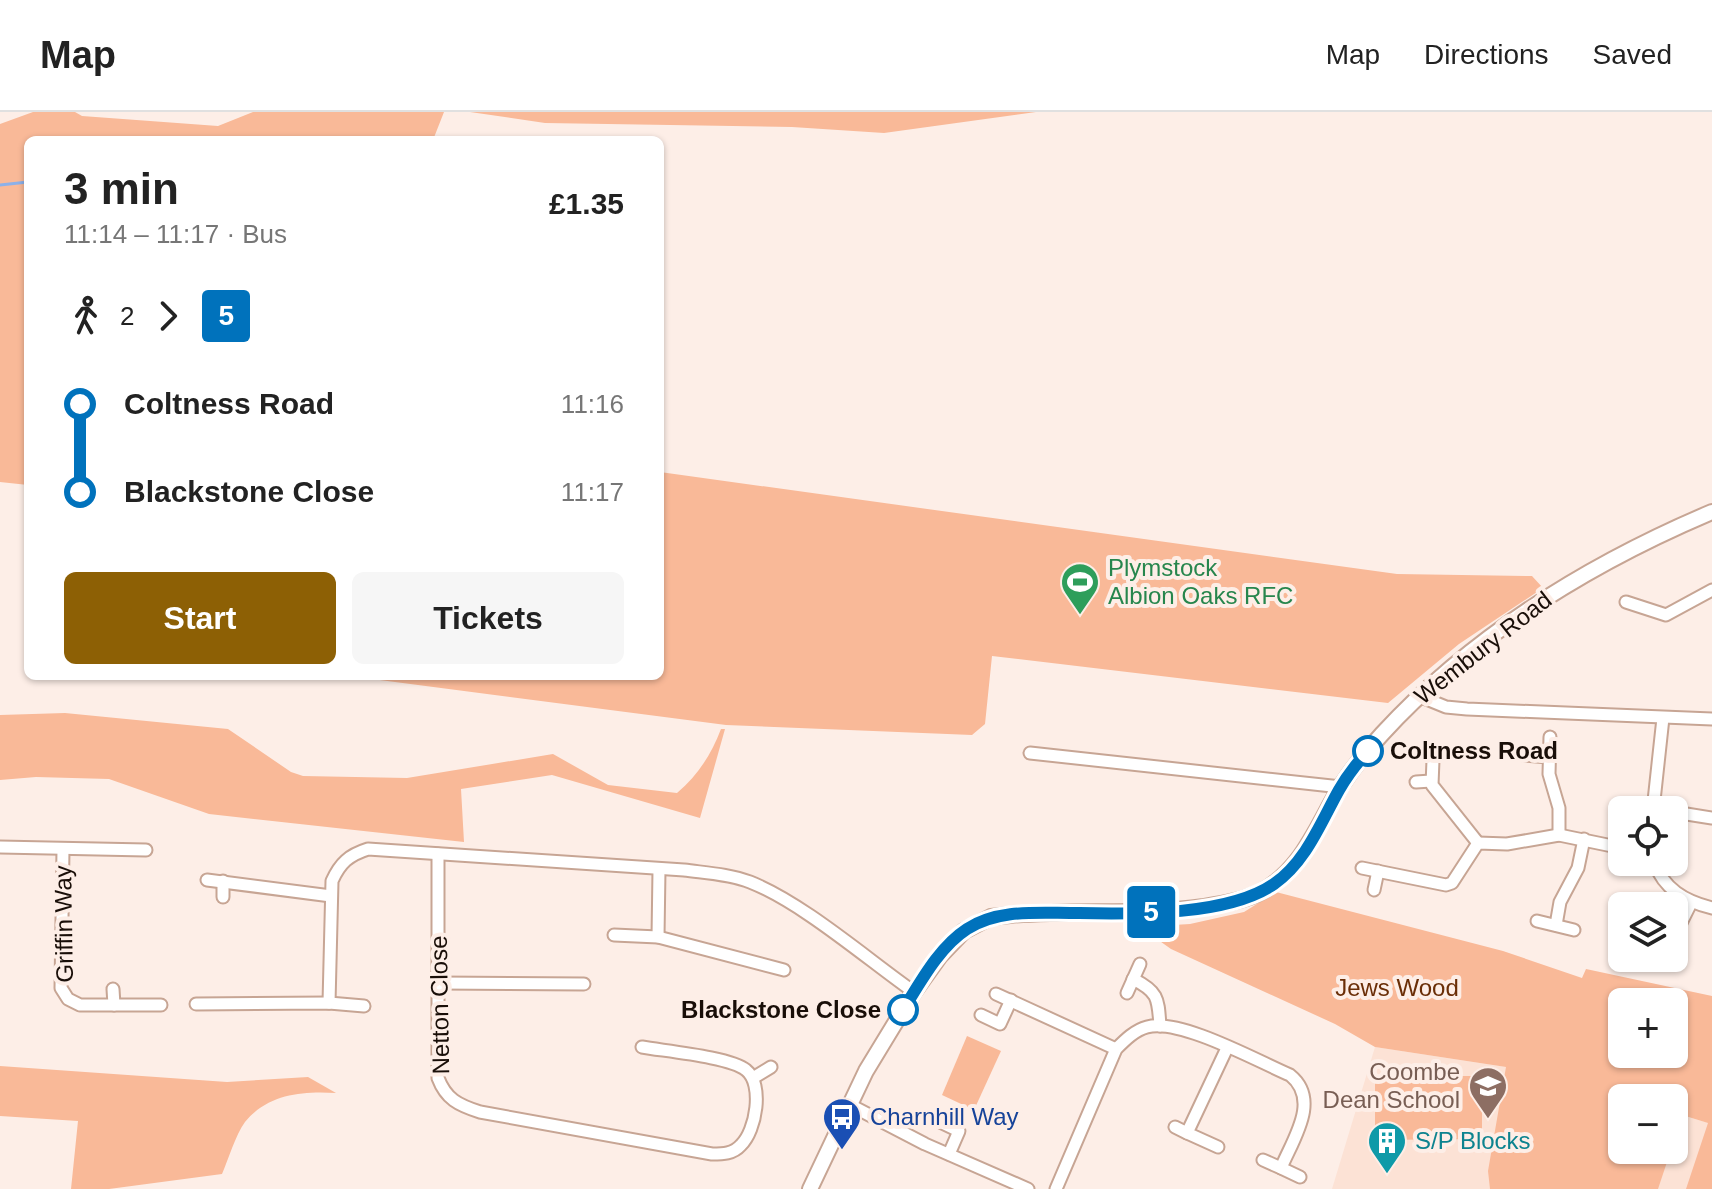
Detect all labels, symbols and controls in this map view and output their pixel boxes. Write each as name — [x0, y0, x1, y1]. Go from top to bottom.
text: Map — [40, 34, 116, 76]
text: Map — [1326, 39, 1380, 70]
text: Directions — [1424, 39, 1549, 70]
text: Saved — [1593, 39, 1672, 70]
text: 3 min — [64, 164, 179, 213]
text: £1.35 — [549, 187, 624, 220]
text: 11:14 – 11:17 · Bus — [64, 219, 287, 249]
icon: walk — [64, 294, 108, 338]
icon: forward — [146, 294, 190, 338]
text: 5 — [218, 300, 234, 331]
text: 2 — [120, 301, 134, 331]
text: Coltness Road — [124, 387, 334, 420]
text: 11:16 — [561, 389, 624, 419]
text: Blackstone Close — [124, 475, 374, 508]
text: 11:17 — [561, 477, 624, 507]
place label: Plymstock Albion Oaks RFC — [1108, 554, 1293, 609]
sports icon: Plymstock Albion Oaks RFC — [1059, 561, 1101, 616]
button: Start — [64, 572, 336, 664]
button: Tickets — [352, 572, 624, 664]
street label: Wembury Road — [1409, 586, 1557, 709]
marker: Coltness Road — [1353, 736, 1383, 766]
place label: Coltness Road — [1390, 737, 1558, 764]
map controls — [1608, 796, 1688, 1164]
button: locate — [1608, 796, 1688, 876]
street label: Griffin Way — [49, 865, 78, 983]
line badge: 5 — [1125, 886, 1177, 938]
button: layers — [1608, 892, 1688, 972]
text: 5 — [1143, 896, 1159, 927]
street label: Netton Close — [425, 935, 454, 1075]
park label: Jews Wood — [1335, 974, 1459, 1001]
button: + — [1608, 988, 1688, 1068]
marker: Blackstone Close — [888, 995, 918, 1025]
place label: Blackstone Close — [681, 996, 881, 1023]
place label: Coombe Dean School — [1323, 1058, 1460, 1113]
school or university icon: Coombe Dean School — [1467, 1065, 1509, 1120]
button: − — [1608, 1084, 1688, 1164]
bus stop icon: Charnhill Way — [821, 1096, 863, 1151]
place label: Charnhill Way — [870, 1103, 1019, 1130]
building icon: S/P Blocks — [1366, 1120, 1408, 1175]
place label: S/P Blocks — [1415, 1127, 1531, 1154]

